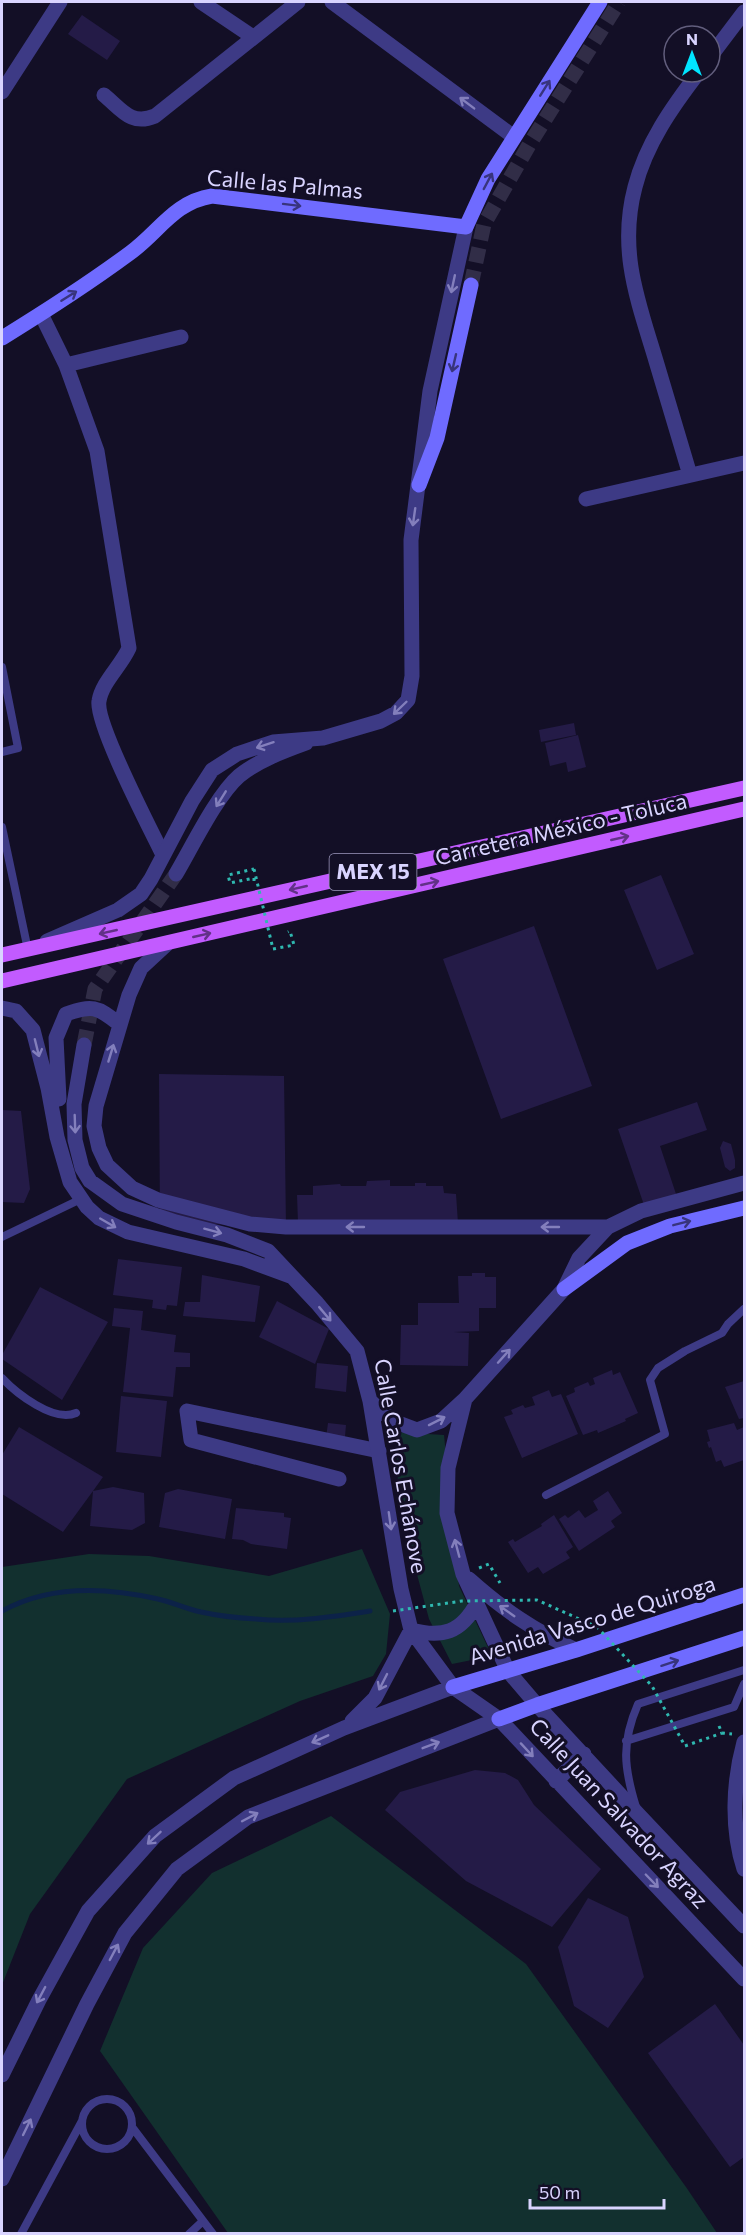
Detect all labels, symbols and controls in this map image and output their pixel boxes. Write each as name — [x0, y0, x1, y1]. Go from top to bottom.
north arrow — [662, 24, 722, 84]
text: N — [686, 29, 698, 48]
one-way arrow — [540, 80, 552, 97]
one-way arrow — [460, 96, 476, 109]
street label: Calle las Palmas — [206, 163, 364, 204]
one-way arrow — [483, 172, 494, 190]
one-way arrow — [282, 200, 302, 211]
one-way arrow — [447, 274, 459, 293]
one-way arrow — [61, 290, 78, 303]
one-way arrow — [447, 353, 459, 372]
one-way arrow — [409, 507, 420, 527]
one-way arrow — [393, 701, 408, 715]
one-way arrow — [256, 740, 275, 751]
street label: Carretera México - Toluca — [432, 786, 689, 871]
one-way arrow — [215, 790, 227, 807]
one-way arrow — [610, 832, 629, 844]
road number: MEX 15 — [330, 854, 416, 890]
one-way arrow — [420, 876, 439, 888]
one-way arrow — [289, 883, 308, 895]
one-way arrow — [99, 926, 118, 938]
one-way arrow — [192, 929, 211, 941]
one-way arrow — [32, 1038, 44, 1057]
one-way arrow — [106, 1044, 117, 1063]
one-way arrow — [69, 1113, 80, 1133]
one-way arrow — [99, 1217, 116, 1229]
one-way arrow — [672, 1217, 691, 1229]
one-way arrow — [345, 1221, 365, 1233]
one-way arrow — [540, 1221, 560, 1233]
one-way arrow — [203, 1226, 222, 1238]
one-way arrow — [319, 1306, 332, 1322]
one-way arrow — [497, 1349, 511, 1364]
street label: Calle Carlos Echánove — [369, 1356, 434, 1575]
one-way arrow — [428, 1415, 445, 1427]
one-way arrow — [385, 1511, 396, 1531]
one-way arrow — [450, 1539, 462, 1558]
street label: Avenida Vasco de Quiroga — [465, 1569, 718, 1670]
one-way arrow — [499, 1605, 516, 1617]
one-way arrow — [660, 1657, 679, 1668]
one-way arrow — [377, 1672, 389, 1690]
street label: Calle Juan Salvador Agraz — [524, 1712, 714, 1913]
one-way arrow — [312, 1733, 330, 1745]
one-way arrow — [422, 1739, 440, 1750]
one-way arrow — [520, 1742, 534, 1757]
one-way arrow — [241, 1811, 258, 1823]
one-way arrow — [147, 1831, 162, 1845]
one-way arrow — [644, 1874, 659, 1889]
one-way arrow — [109, 1944, 120, 1962]
one-way arrow — [35, 1986, 46, 2004]
one-way arrow — [22, 2118, 33, 2136]
scale bar — [530, 2172, 664, 2210]
text: 50 m — [539, 2181, 580, 2203]

